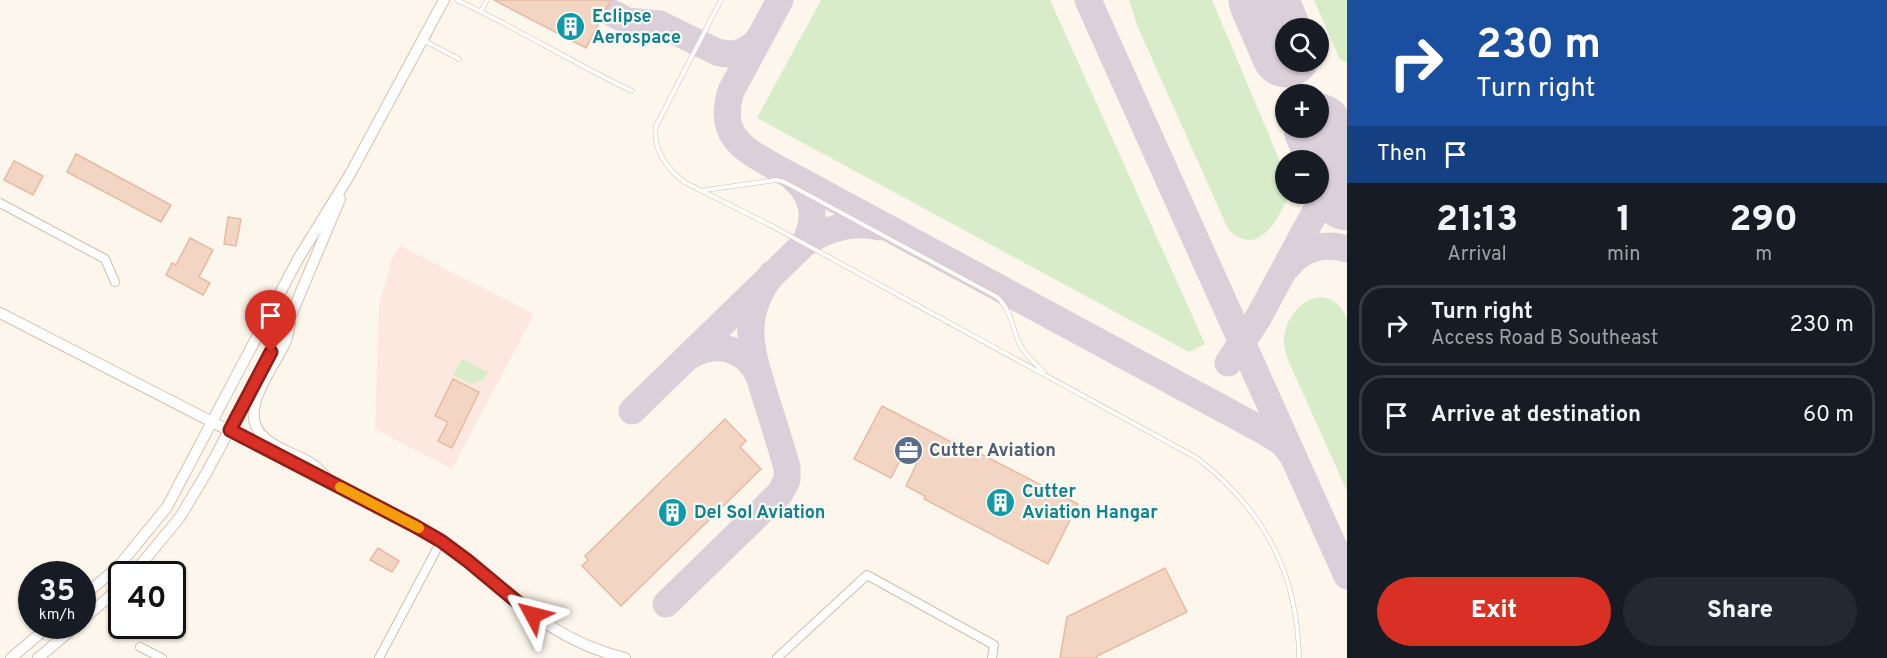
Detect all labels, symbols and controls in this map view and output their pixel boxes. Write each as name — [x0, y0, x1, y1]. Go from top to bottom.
place label: Eclipse Aerospace — [592, 6, 681, 50]
building icon: Eclipse Aerospace — [555, 11, 587, 43]
map controls — [1275, 18, 1329, 204]
button: search — [1275, 18, 1329, 72]
text: 230 m — [1476, 20, 1601, 73]
icon: right — [1377, 24, 1455, 102]
text: Turn right — [1476, 72, 1595, 106]
button: + — [1275, 84, 1329, 138]
icon: arrive — [1439, 138, 1472, 171]
text: Then — [1377, 141, 1427, 168]
button: − — [1275, 150, 1329, 204]
text: 21:13 — [1436, 198, 1518, 244]
text: 1 — [1616, 198, 1631, 244]
text: 290 — [1729, 198, 1798, 244]
text: Arrival — [1447, 242, 1507, 268]
text: min — [1607, 242, 1640, 268]
text: m — [1755, 242, 1772, 268]
pin — [245, 290, 296, 352]
icon: arrive — [254, 299, 287, 332]
text: Turn right — [1431, 299, 1533, 326]
icon: right — [1380, 309, 1413, 342]
text: 230 m — [1790, 312, 1854, 339]
text: Access Road B Southeast — [1431, 326, 1658, 352]
icon: arrive — [1380, 399, 1413, 432]
text: Arrive at destination — [1431, 402, 1641, 429]
text: 60 m — [1803, 402, 1854, 429]
office icon: Cutter Aviation — [892, 435, 924, 467]
place label: Cutter Aviation — [929, 440, 1056, 463]
place label: Cutter Aviation Hangar — [1022, 481, 1158, 525]
building icon: Cutter Aviation Hangar — [985, 486, 1017, 518]
building icon: Del Sol Aviation — [657, 497, 689, 529]
place label: Del Sol Aviation — [694, 502, 825, 525]
speed limit sign: 40 — [108, 561, 186, 639]
text: 35 — [39, 574, 75, 611]
button: Exit — [1377, 577, 1611, 646]
button: Share — [1623, 577, 1857, 646]
position arrow — [501, 583, 565, 647]
text: km/h — [39, 606, 75, 625]

